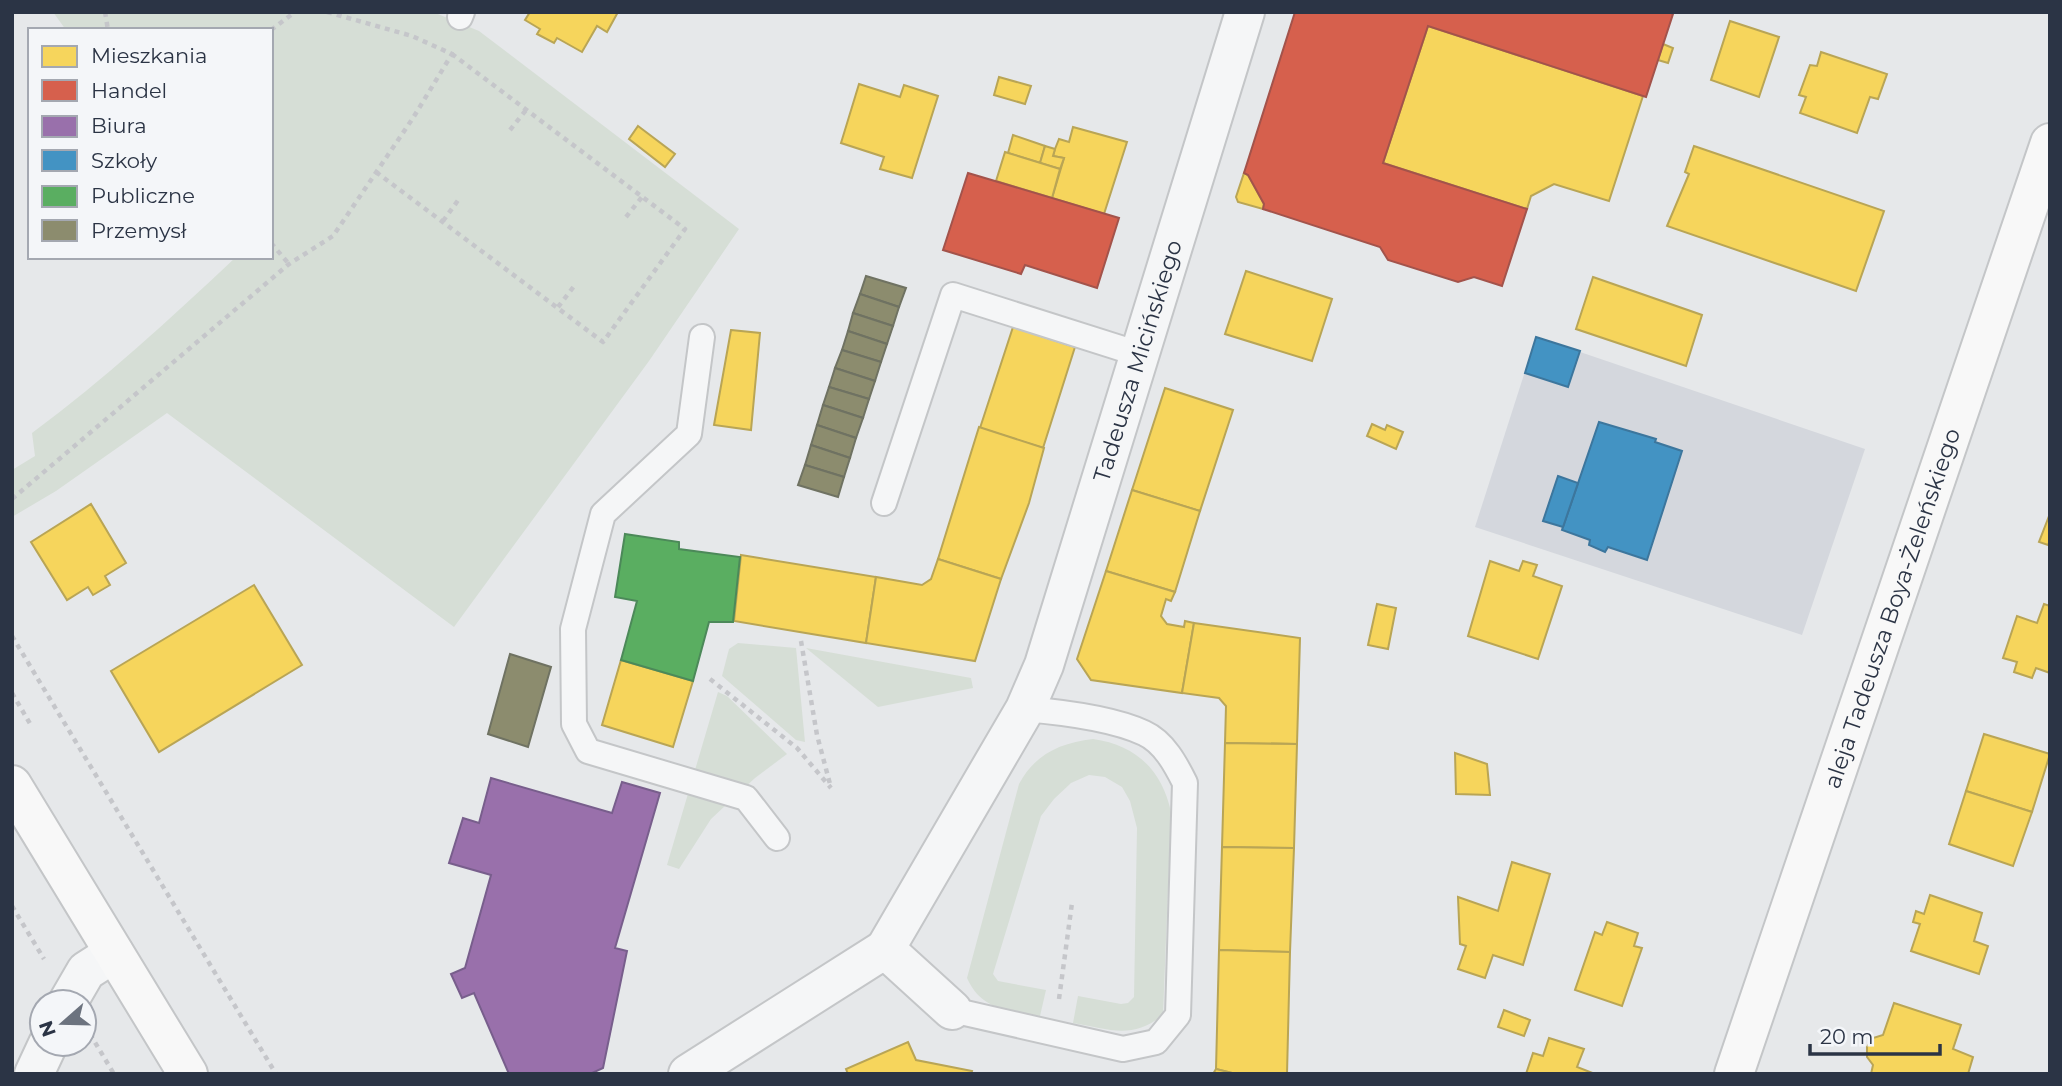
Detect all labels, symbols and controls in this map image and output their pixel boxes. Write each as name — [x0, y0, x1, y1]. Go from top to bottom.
legend — [28, 28, 273, 259]
text: Mieszkania — [91, 43, 207, 68]
text: Handel — [91, 78, 167, 103]
text: Biura — [91, 113, 147, 138]
text: Szkoły — [91, 148, 158, 173]
text: Publiczne — [91, 183, 195, 208]
text: Przemysł — [91, 218, 187, 243]
street label: Tadeusza Micińskiego — [1087, 236, 1188, 485]
street label: aleja Tadeusza Boya-Żeleńskiego — [1818, 424, 1966, 792]
north arrow — [28, 988, 98, 1058]
scale bar — [1810, 1012, 1940, 1056]
text: N — [34, 1017, 61, 1040]
text: 20 m — [1820, 1024, 1874, 1049]

